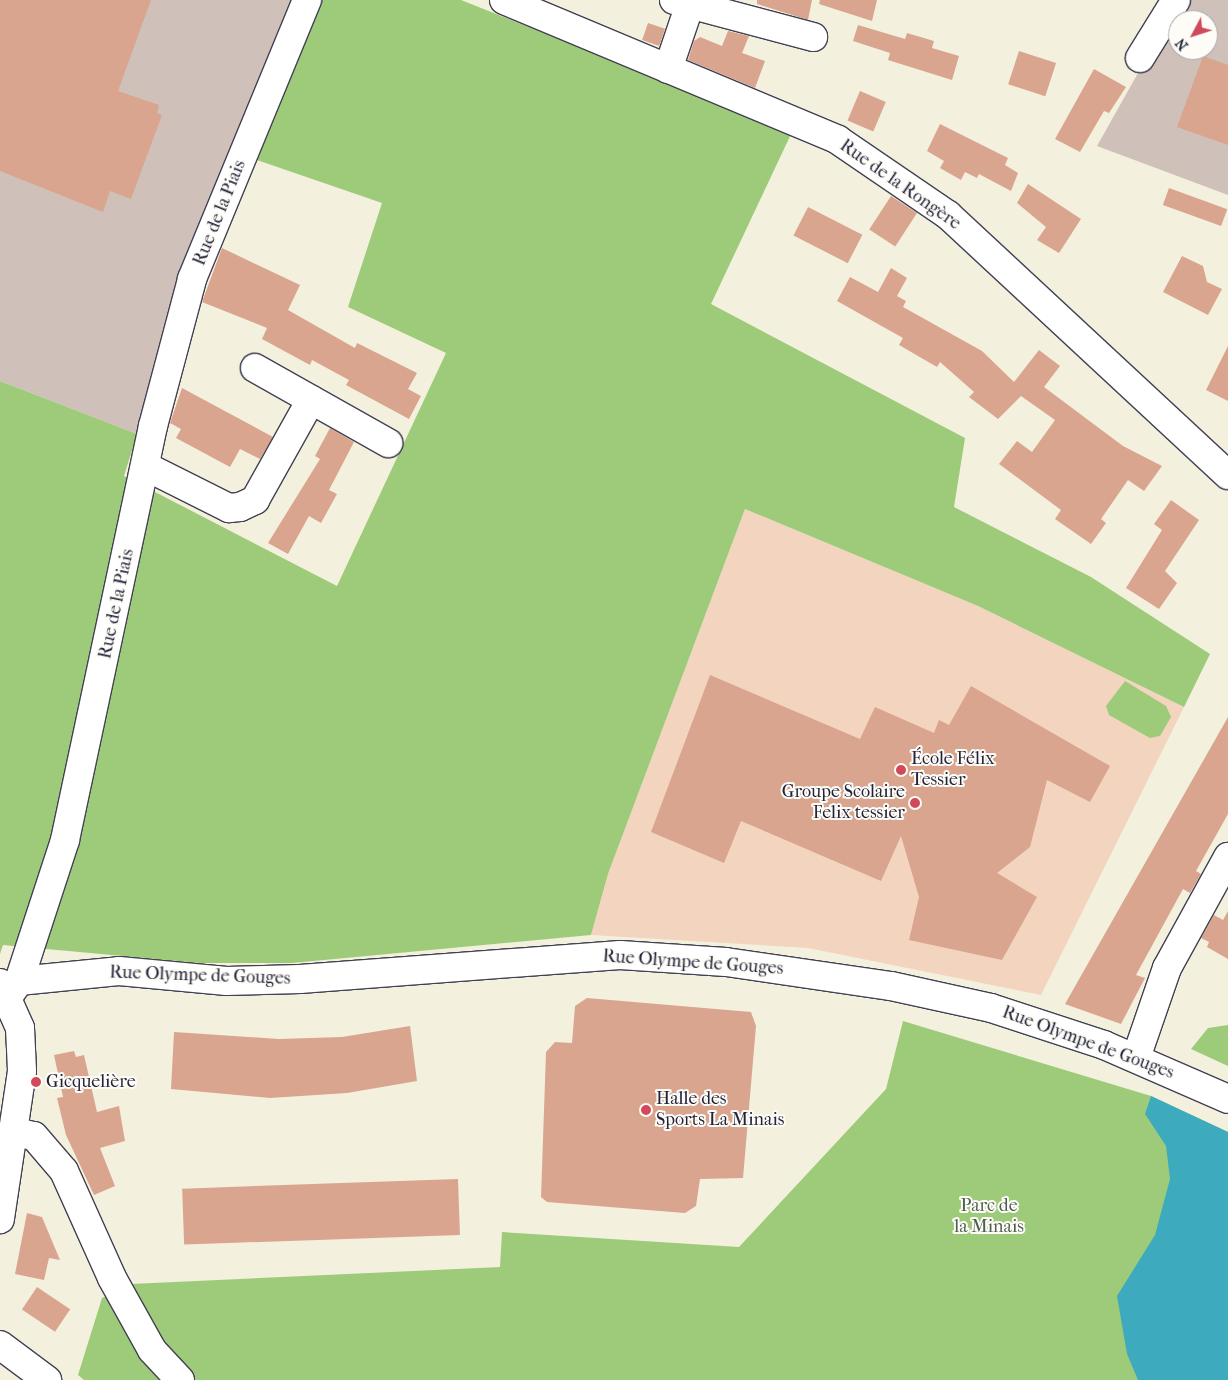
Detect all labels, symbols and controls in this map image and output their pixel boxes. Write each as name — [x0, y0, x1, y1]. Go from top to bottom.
north arrow — [1168, 10, 1218, 60]
text: N — [1172, 35, 1192, 54]
street label: Rue de la Rongère — [835, 135, 965, 235]
street label: Rue de la Piais — [189, 157, 251, 269]
street label: Rue de la Piais — [95, 547, 139, 661]
place label: École Félix Tessier — [911, 749, 995, 792]
marker: École Félix Tessier — [895, 764, 907, 776]
place label: Groupe Scolaire Felix tessier — [782, 782, 905, 824]
marker: Groupe Scolaire Felix tessier — [909, 797, 921, 809]
street label: Rue Olympe de Gouges — [602, 946, 784, 980]
street label: Rue Olympe de Gouges — [109, 962, 291, 990]
street label: Rue Olympe de Gouges — [999, 1002, 1177, 1084]
place label: Gicquelière — [46, 1071, 136, 1093]
marker: Gicquelière — [30, 1076, 42, 1088]
place label: Halle des Sports La Minais — [656, 1089, 784, 1132]
marker: Halle des Sports La Minais — [640, 1104, 652, 1116]
park label: Parc de la Minais — [954, 1196, 1024, 1238]

